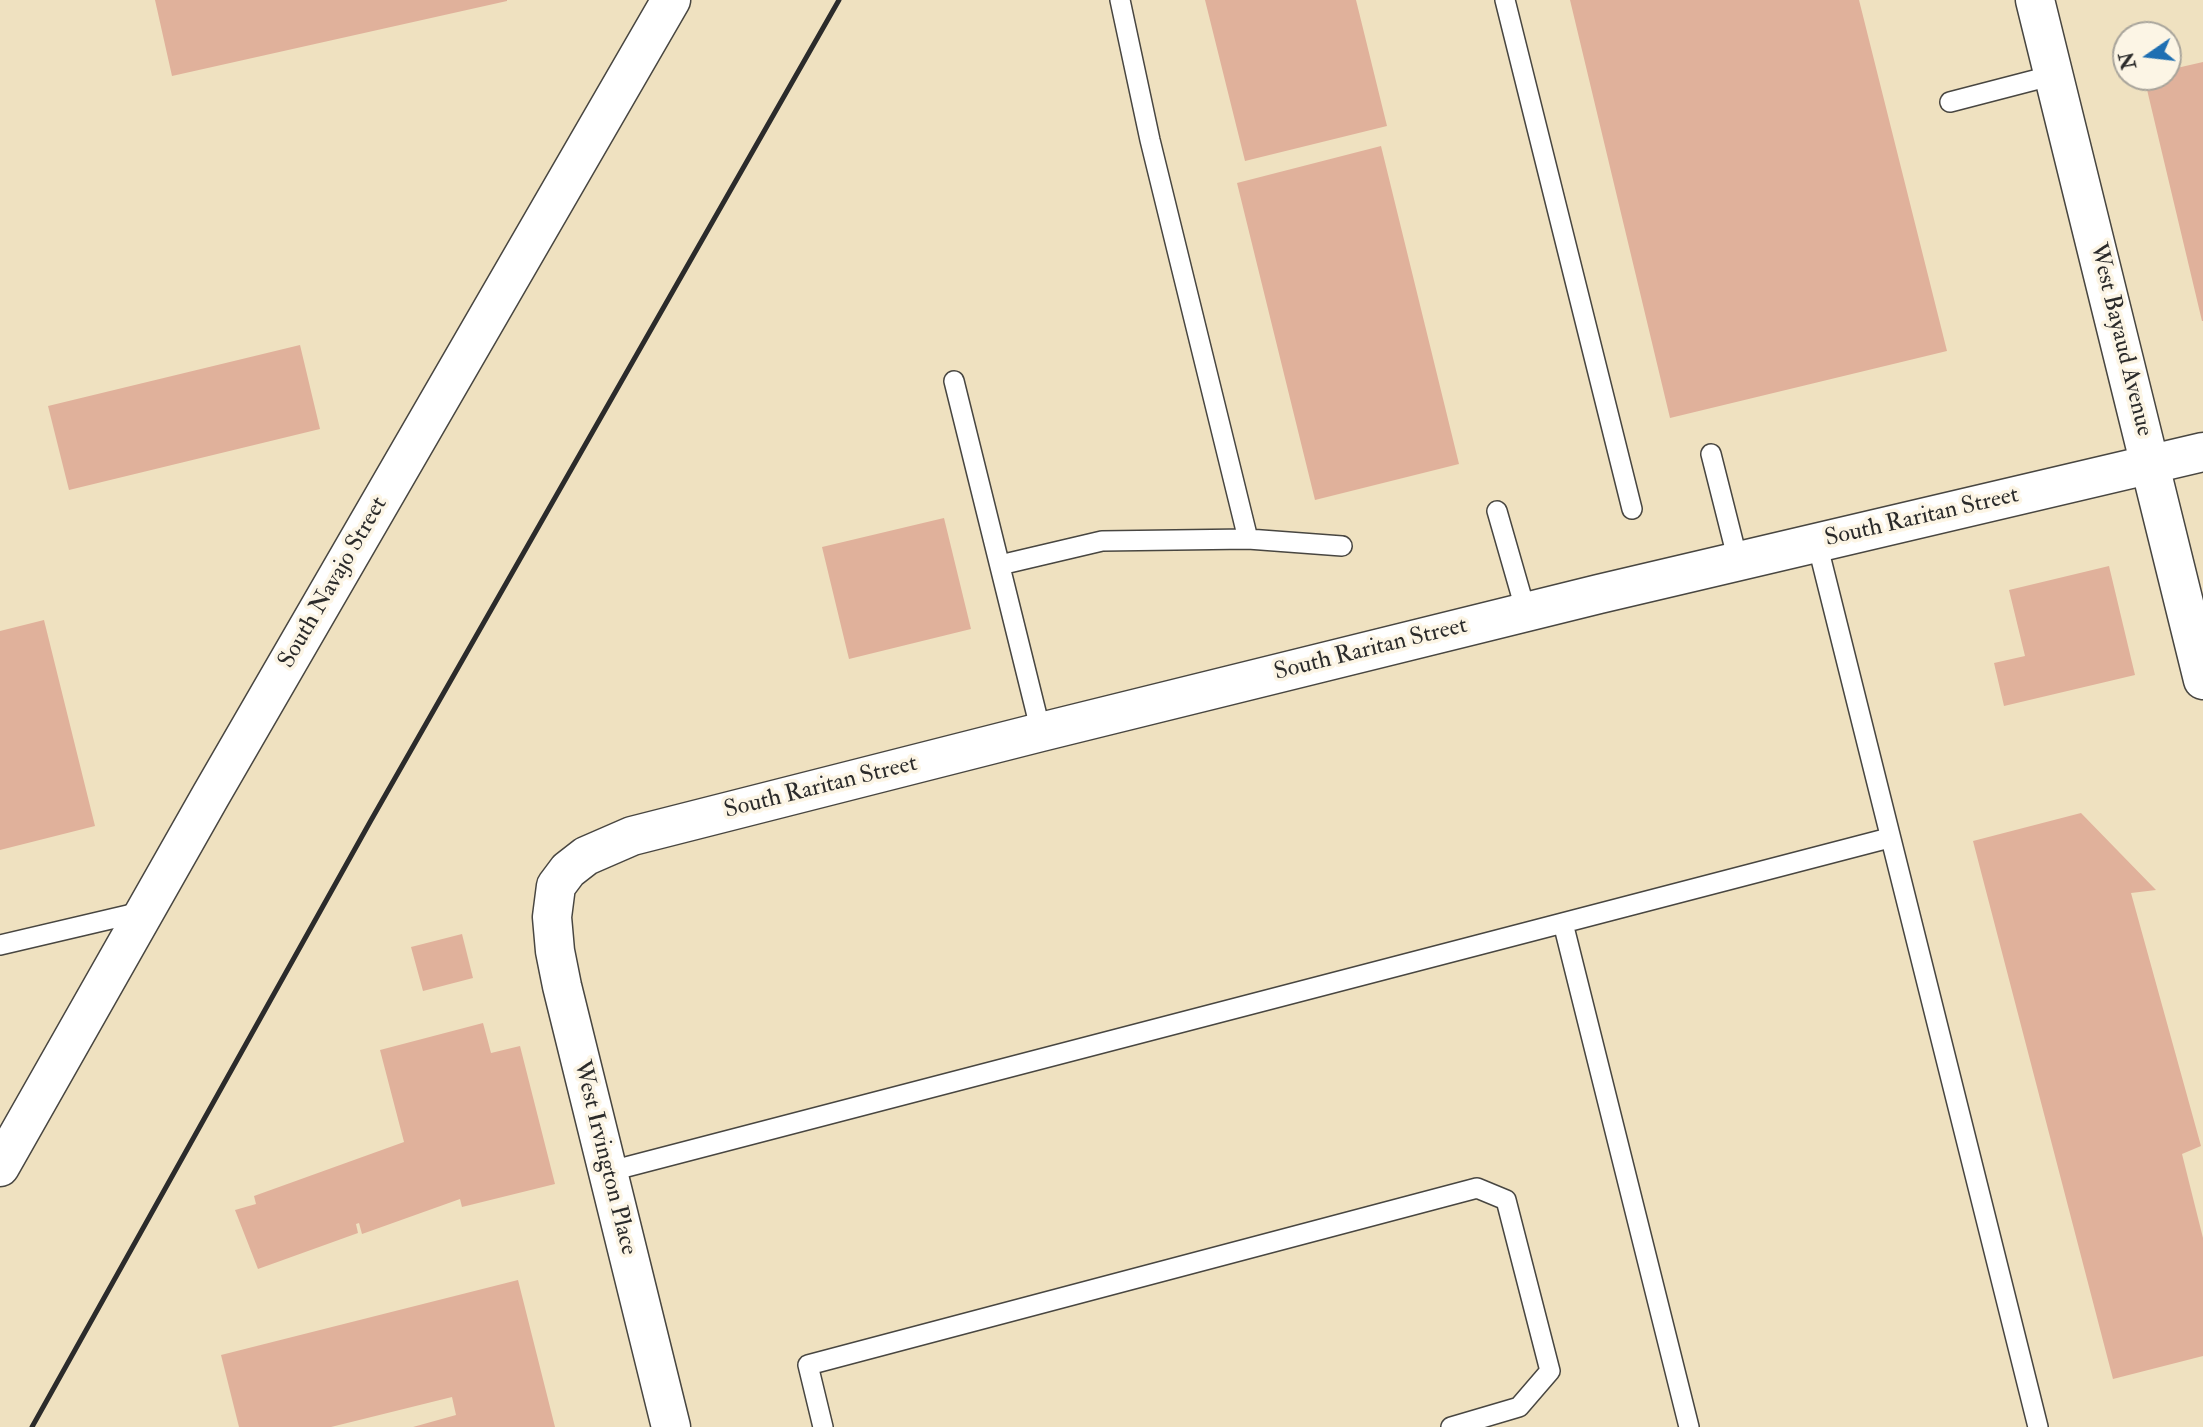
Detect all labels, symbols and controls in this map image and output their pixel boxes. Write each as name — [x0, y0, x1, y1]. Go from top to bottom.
north arrow — [2112, 21, 2182, 91]
text: N — [2115, 49, 2142, 72]
street label: West Bayaud Avenue — [2082, 241, 2158, 439]
street label: South Raritan Street — [1822, 482, 2022, 554]
street label: South Navajo Street — [273, 492, 395, 674]
street label: South Raritan Street — [1272, 612, 1470, 688]
street label: South Raritan Street — [722, 750, 920, 826]
street label: West Irvington Place — [566, 1058, 642, 1258]

